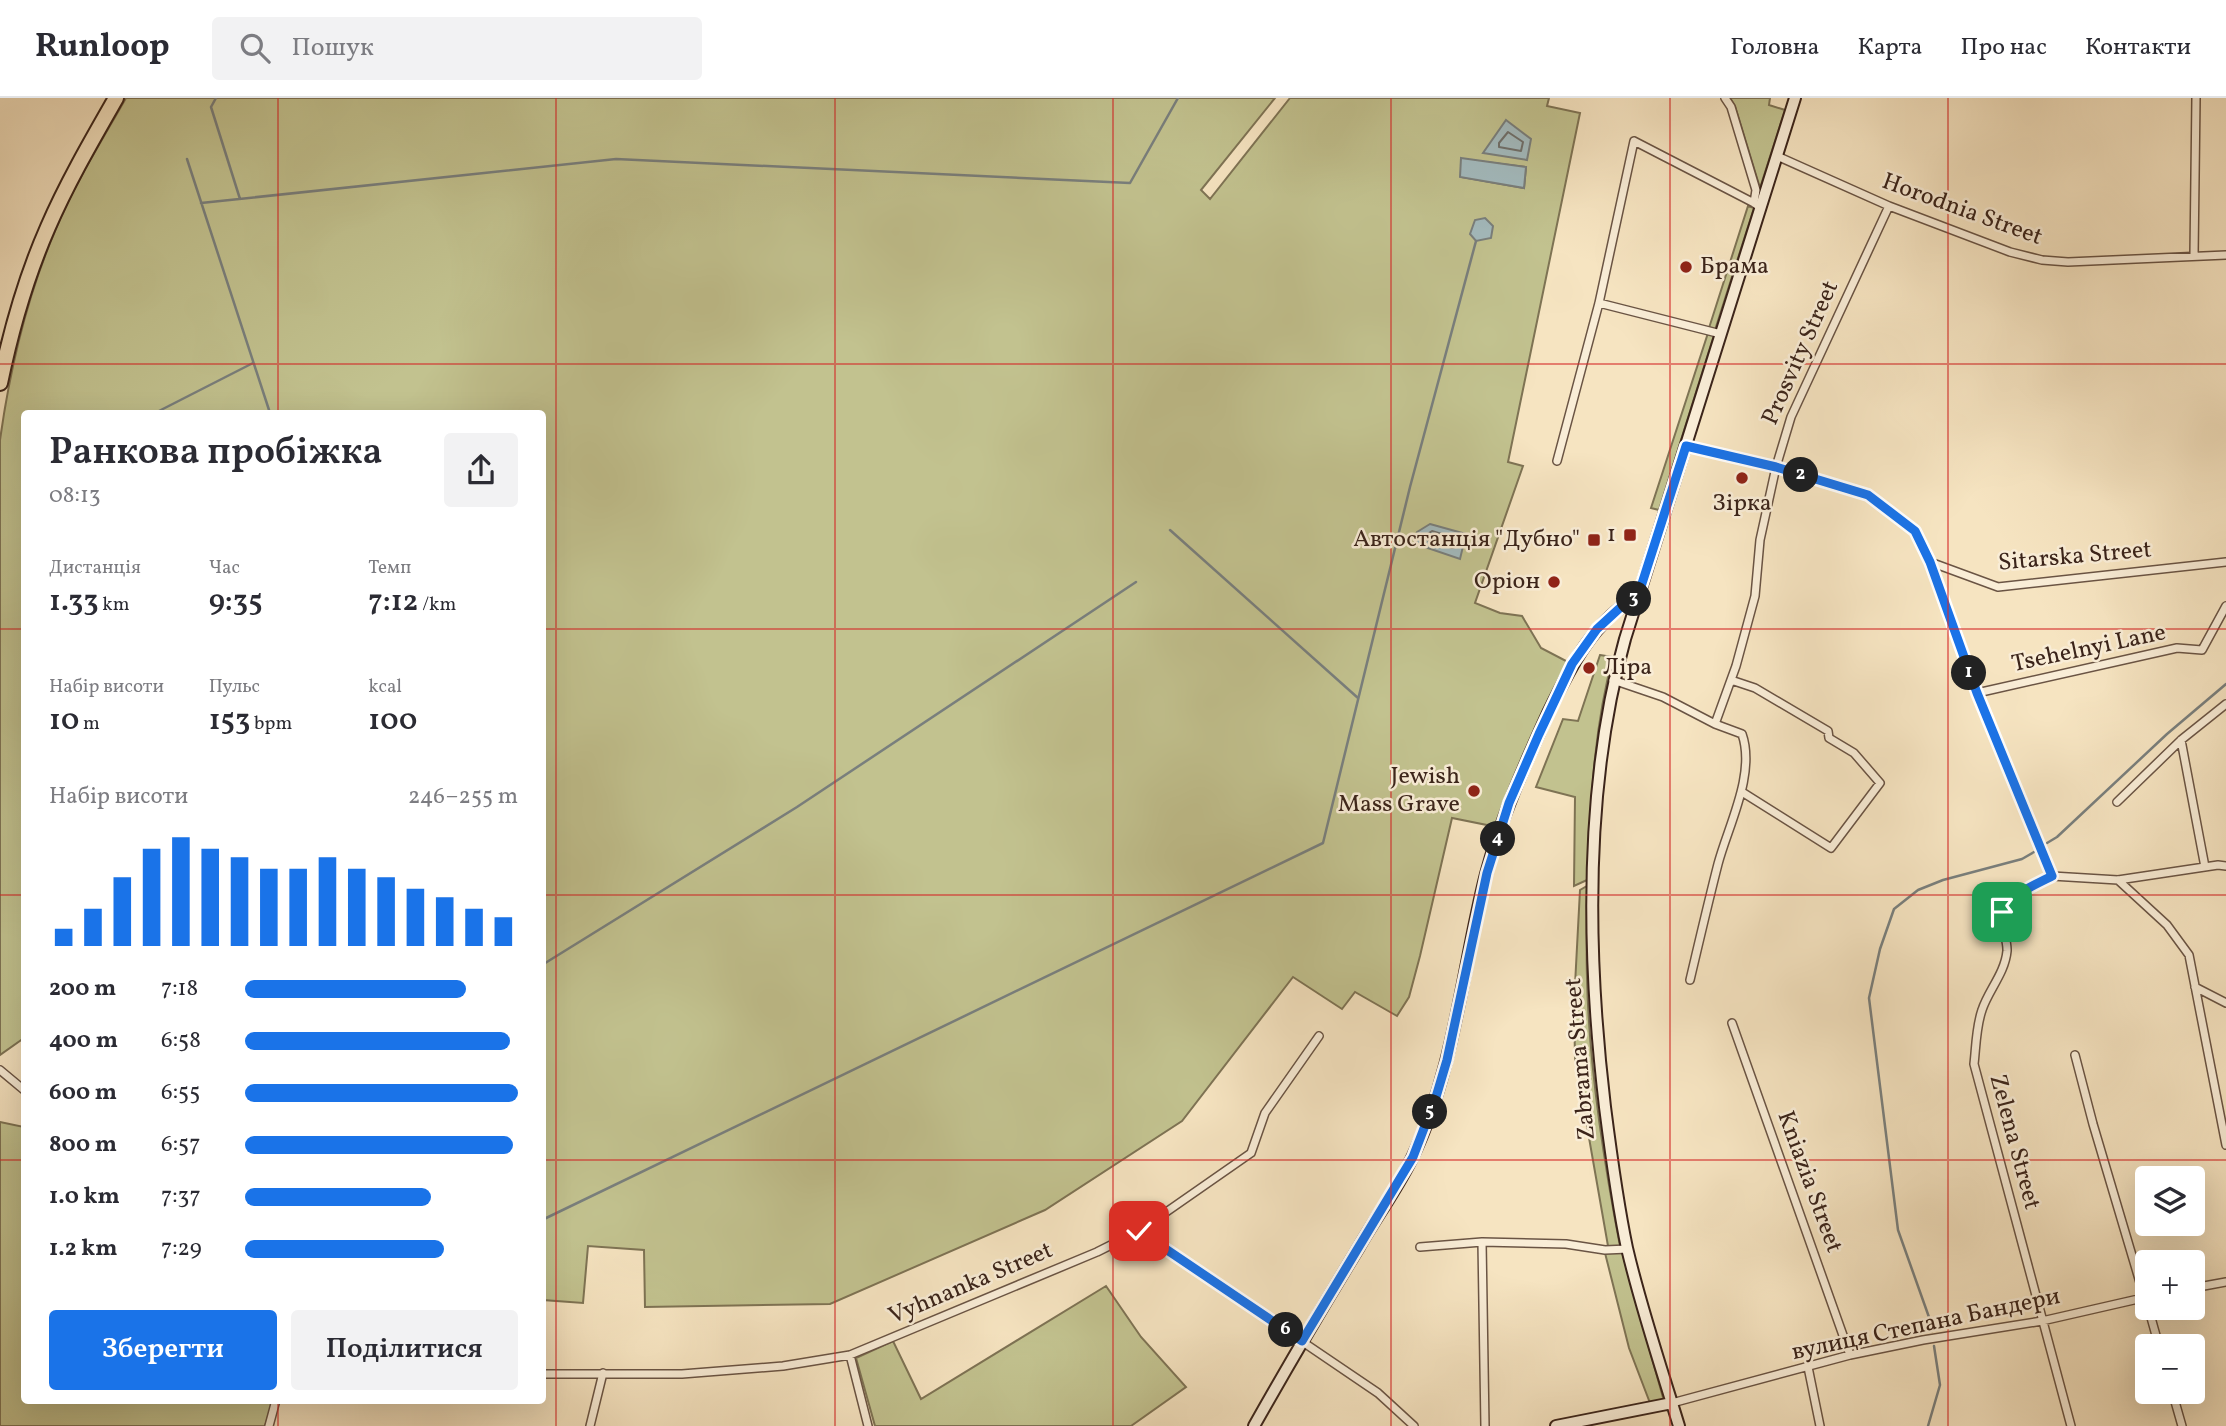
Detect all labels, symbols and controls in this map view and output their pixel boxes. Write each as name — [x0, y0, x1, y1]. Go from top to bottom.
search box — [212, 17, 702, 80]
text: Runloop — [35, 25, 170, 71]
icon: search — [236, 29, 274, 67]
text: Пошук — [292, 30, 374, 66]
text: Головна — [1730, 31, 1819, 65]
text: Карта — [1857, 31, 1923, 65]
text: Про нас — [1961, 31, 2047, 65]
text: Контакти — [2085, 31, 2191, 65]
street label: Horodnia Street — [1877, 165, 2047, 255]
place label: Брама — [1700, 250, 1769, 284]
marker: Брама — [1678, 259, 1694, 275]
street label: Prosvity Street — [1754, 275, 1848, 431]
text: Ранкова пробіжка — [49, 427, 383, 480]
button: share — [444, 433, 518, 507]
pin: 2 — [1784, 458, 1818, 492]
text: 2 — [1796, 461, 1805, 487]
marker: Зірка — [1734, 470, 1750, 486]
text: 08:13 — [49, 480, 101, 512]
place label: Зірка — [1712, 487, 1772, 521]
place label: 1 — [1607, 518, 1616, 552]
place label: Автостанція "Дубно" — [1353, 523, 1580, 557]
marker: 1 — [1622, 527, 1638, 543]
marker: Автостанція "Дубно" — [1586, 532, 1602, 548]
street label: Sitarska Street — [1997, 533, 2153, 581]
text: Дистанція — [49, 555, 141, 581]
text: Час — [209, 555, 240, 581]
text: Темп — [368, 555, 411, 581]
place label: Оріон — [1474, 565, 1540, 599]
marker: Оріон — [1546, 574, 1562, 590]
text: 1.33 — [49, 581, 99, 623]
text: 9:35 — [209, 581, 263, 623]
text: 7:12 — [368, 581, 418, 623]
pin: 3 — [1616, 582, 1652, 616]
text: 3 — [1629, 585, 1638, 611]
text: km — [99, 592, 130, 618]
text: /km — [418, 592, 456, 618]
street label: Tsehelnyi Lane — [2009, 616, 2169, 682]
place label: Ліра — [1603, 651, 1652, 685]
pin: 1 — [1952, 656, 1986, 690]
text: 1 — [1965, 659, 1972, 685]
marker: Ліра — [1581, 660, 1597, 676]
text: Набір висоти — [49, 674, 164, 700]
text: Пульс — [209, 674, 260, 700]
text: kcal — [368, 674, 402, 700]
text: 10 — [49, 700, 79, 742]
text: 153 — [209, 700, 250, 742]
text: 100 — [368, 700, 417, 742]
text: m — [79, 711, 100, 737]
text: bpm — [250, 711, 292, 737]
place label: Jewish Mass Grave — [1338, 760, 1460, 822]
text: Набір висоти — [49, 781, 188, 813]
text: 246–255 m — [408, 781, 518, 813]
marker: Jewish Mass Grave — [1466, 783, 1482, 799]
pin: 4 — [1480, 822, 1516, 856]
text: 4 — [1492, 825, 1503, 851]
pin — [1972, 882, 2032, 942]
icon: arrive — [1983, 893, 2021, 931]
text: 200 m — [49, 973, 116, 1005]
text: 7:18 — [161, 973, 198, 1005]
street label: Zabrama Street — [1557, 976, 1605, 1142]
text: 400 m — [49, 1025, 118, 1057]
text: 6:58 — [161, 1025, 201, 1057]
street label: Zelena Street — [1980, 1070, 2048, 1214]
text: 600 m — [49, 1077, 117, 1109]
text: 6:55 — [161, 1077, 200, 1109]
pin: 5 — [1412, 1094, 1448, 1130]
text: 5 — [1425, 1098, 1434, 1124]
street label: Kniazia Street — [1768, 1106, 1850, 1258]
text: 800 m — [49, 1129, 117, 1161]
text: 6:57 — [161, 1129, 200, 1161]
map controls — [2135, 1166, 2205, 1404]
button: layers — [2135, 1166, 2205, 1236]
text: 1.0 km — [49, 1181, 120, 1213]
text: 7:37 — [161, 1181, 201, 1213]
pin — [1109, 1201, 1169, 1261]
icon: check — [1120, 1212, 1158, 1250]
text: 1.2 km — [49, 1233, 118, 1265]
text: 7:29 — [161, 1233, 202, 1265]
street label: Vyhnanka Street — [884, 1234, 1058, 1334]
button: + — [2135, 1250, 2205, 1320]
street label: вулиця Степана Бандери — [1789, 1280, 2063, 1370]
button: Зберегти — [49, 1310, 277, 1390]
button: Поділитися — [291, 1310, 518, 1390]
pin: 6 — [1268, 1312, 1304, 1348]
text: 6 — [1280, 1316, 1291, 1342]
button: − — [2135, 1334, 2205, 1404]

